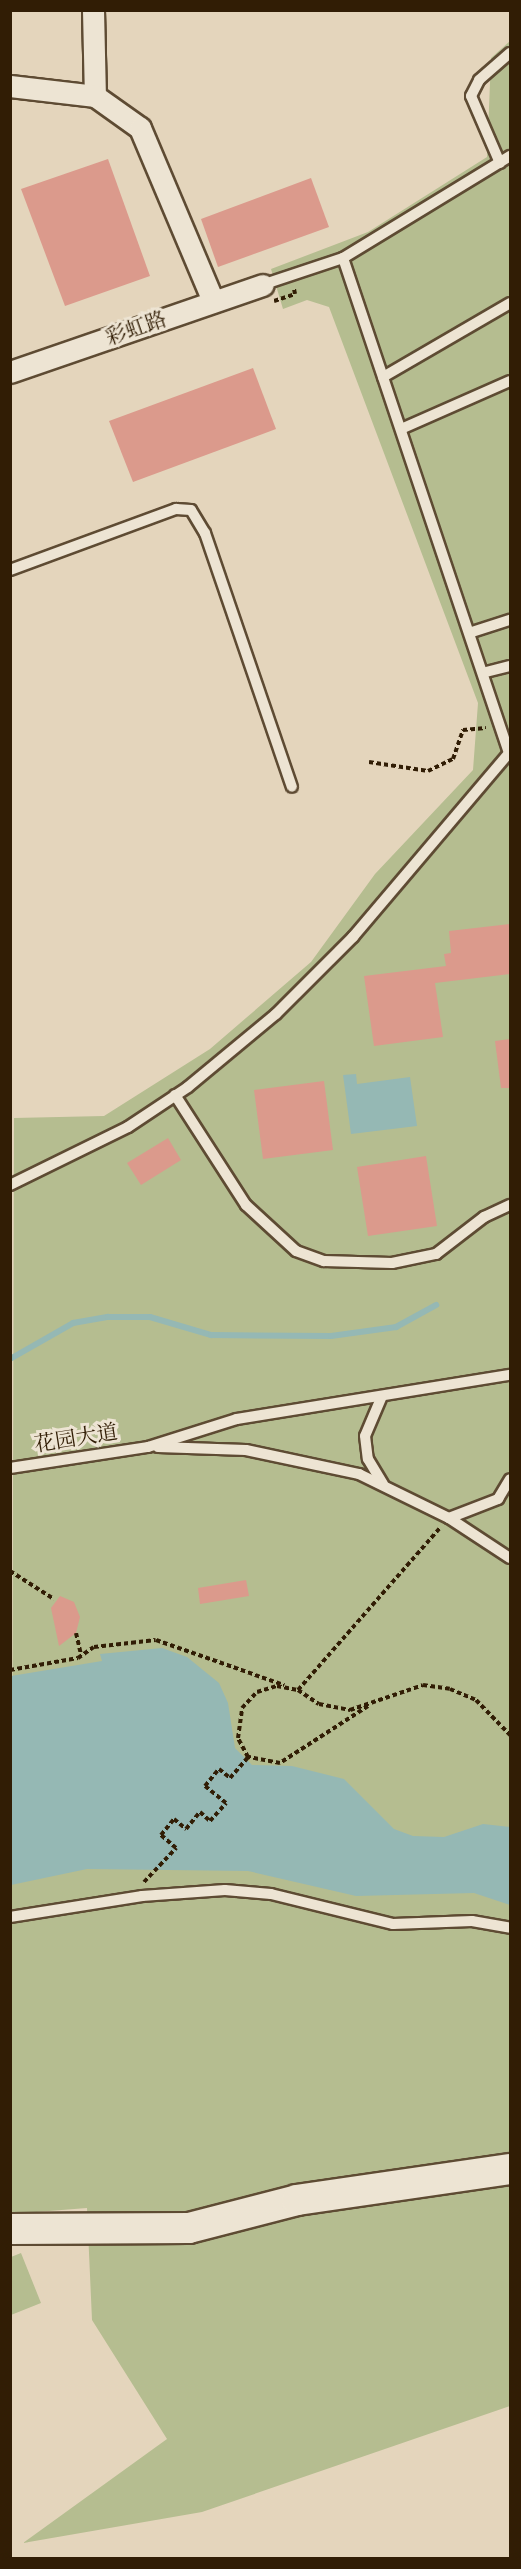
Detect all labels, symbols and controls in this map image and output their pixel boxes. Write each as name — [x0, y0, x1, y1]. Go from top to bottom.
street label: 彩虹路 — [102, 306, 170, 350]
street label: 花园大道 — [33, 1419, 119, 1457]

